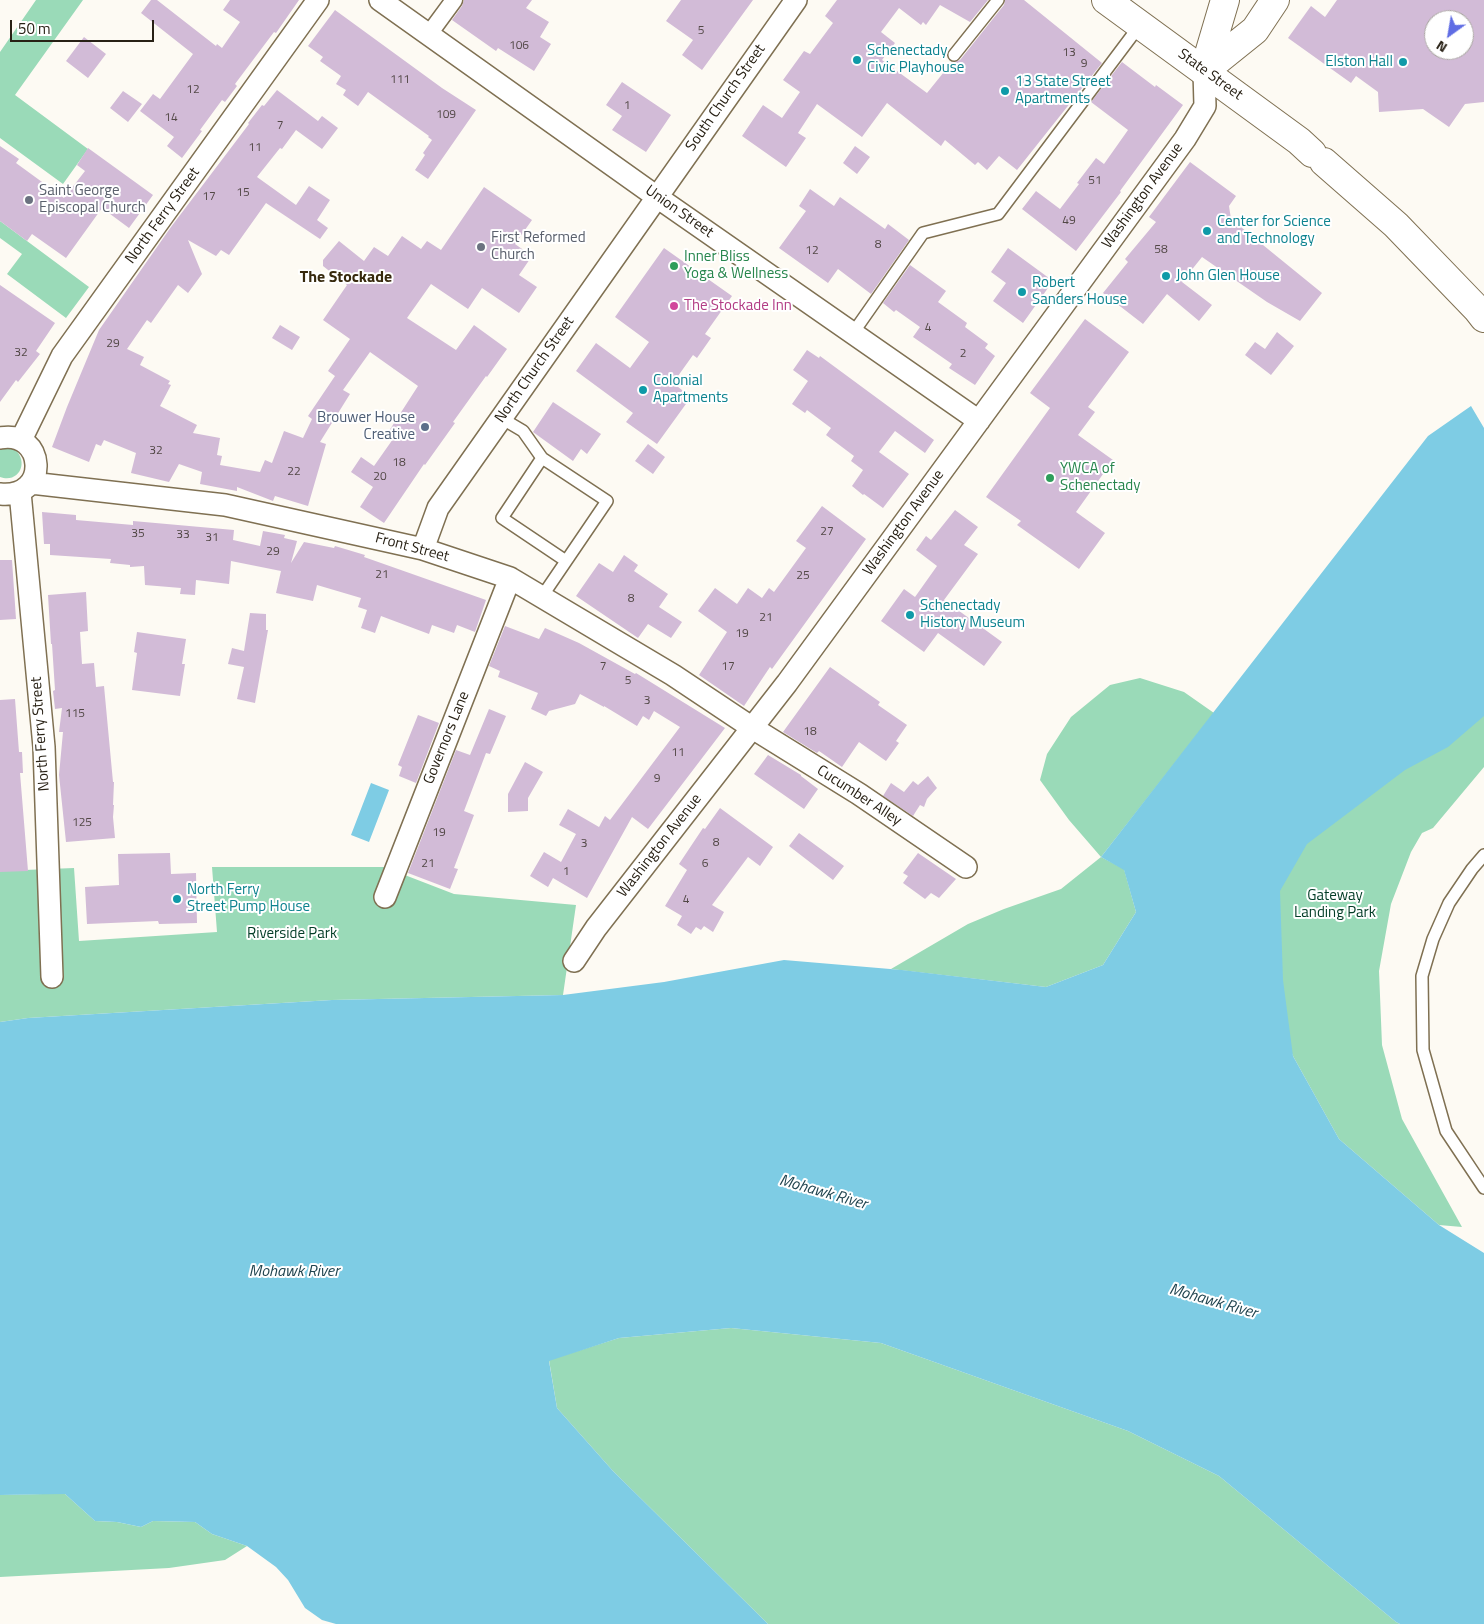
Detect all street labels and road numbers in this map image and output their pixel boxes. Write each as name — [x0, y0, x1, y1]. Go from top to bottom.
street label: South Church Street — [682, 41, 770, 155]
street label: State Street — [1174, 46, 1246, 104]
street label: Washington Avenue — [1099, 140, 1187, 252]
street label: North Ferry Street — [122, 164, 204, 268]
street label: Union Street — [642, 182, 716, 242]
street label: North Church Street — [492, 313, 578, 427]
street label: Washington Avenue — [860, 467, 948, 579]
street label: Front Street — [373, 530, 451, 566]
street label: North Ferry Street — [28, 676, 54, 792]
street label: Governors Lane — [420, 689, 474, 787]
street label: Cucumber Alley — [813, 762, 905, 830]
street label: Washington Avenue — [614, 791, 706, 901]

